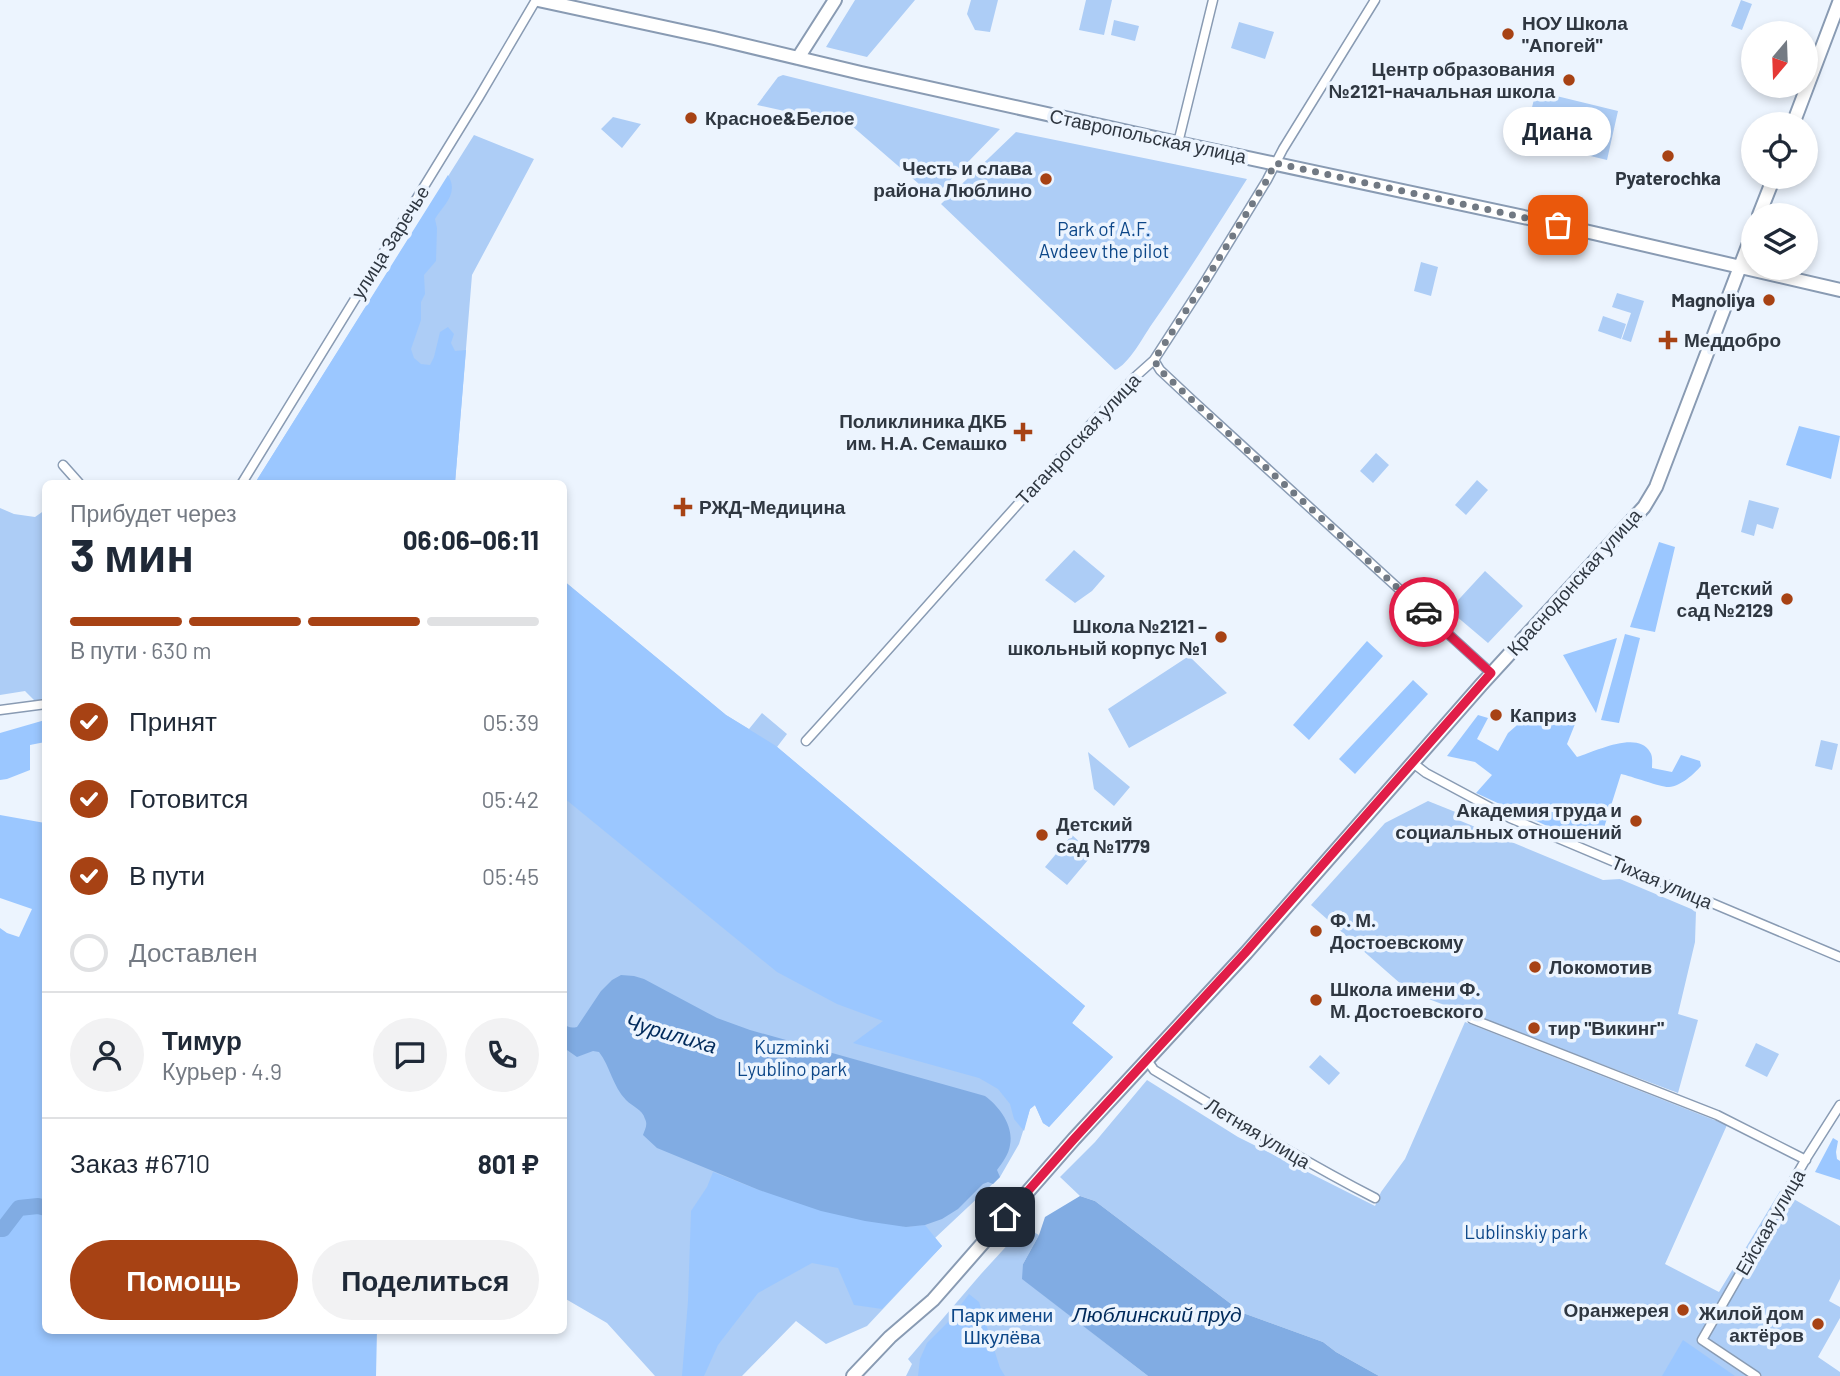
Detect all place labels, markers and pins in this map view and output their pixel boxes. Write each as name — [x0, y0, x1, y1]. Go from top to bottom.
place label: НОУ Школа "Апогей" — [1522, 11, 1628, 56]
marker: НОУ Школа "Апогей" — [1500, 26, 1516, 42]
place label: Центр образования №2121-начальная школа — [1329, 57, 1555, 102]
marker: Центр образования №2121-начальная школа — [1561, 72, 1577, 88]
place label: Красное&Белое — [705, 106, 855, 129]
callout: Диана — [1504, 106, 1612, 155]
marker: Красное&Белое — [683, 110, 699, 126]
marker: Pyaterochka — [1660, 148, 1676, 164]
place label: Честь и слава района Люблино — [873, 156, 1032, 201]
place label: Pyaterochka — [1615, 166, 1721, 189]
marker: Честь и слава района Люблино — [1038, 171, 1054, 187]
pin — [1528, 195, 1588, 255]
place label: Magnoliya — [1671, 288, 1755, 311]
marker: Magnoliya — [1761, 292, 1777, 308]
place label: Меддобро — [1684, 328, 1781, 351]
marker: Меддобро — [1658, 330, 1678, 350]
place label: Поликлиника ДКБ им. Н.А. Семашко — [839, 409, 1007, 454]
marker: Поликлиника ДКБ им. Н.А. Семашко — [1013, 422, 1033, 442]
place label: РЖД-Медицина — [699, 495, 846, 518]
marker: РЖД-Медицина — [673, 497, 693, 517]
place label: Детский сад №2129 — [1677, 576, 1773, 621]
marker: Детский сад №2129 — [1779, 591, 1795, 607]
place label: Школа №2121 – школьный корпус №1 — [1008, 614, 1207, 659]
marker: Школа №2121 – школьный корпус №1 — [1213, 629, 1229, 645]
place label: Каприз — [1510, 703, 1577, 726]
marker: Каприз — [1488, 707, 1504, 723]
place label: Академия труда и социальных отношений — [1395, 798, 1622, 843]
place label: Детский сад №1779 — [1056, 812, 1150, 857]
marker: Академия труда и социальных отношений — [1628, 813, 1644, 829]
marker: Детский сад №1779 — [1034, 827, 1050, 843]
place label: Ф. М. Достоевскому — [1330, 908, 1464, 953]
marker: Ф. М. Достоевскому — [1308, 923, 1324, 939]
place label: Локомотив — [1549, 955, 1652, 978]
marker: Локомотив — [1527, 959, 1543, 975]
place label: Школа имени Ф. М. Достоевского — [1330, 977, 1484, 1022]
marker: Школа имени Ф. М. Достоевского — [1308, 992, 1324, 1008]
place label: тир "Викинг" — [1548, 1016, 1664, 1039]
marker: тир "Викинг" — [1526, 1020, 1542, 1036]
pin — [975, 1187, 1035, 1247]
place label: Оранжерея — [1564, 1298, 1669, 1321]
place label: Жилой дом актёров — [1698, 1301, 1804, 1346]
marker: Оранжерея — [1675, 1302, 1691, 1318]
marker: Жилой дом актёров — [1810, 1316, 1826, 1332]

